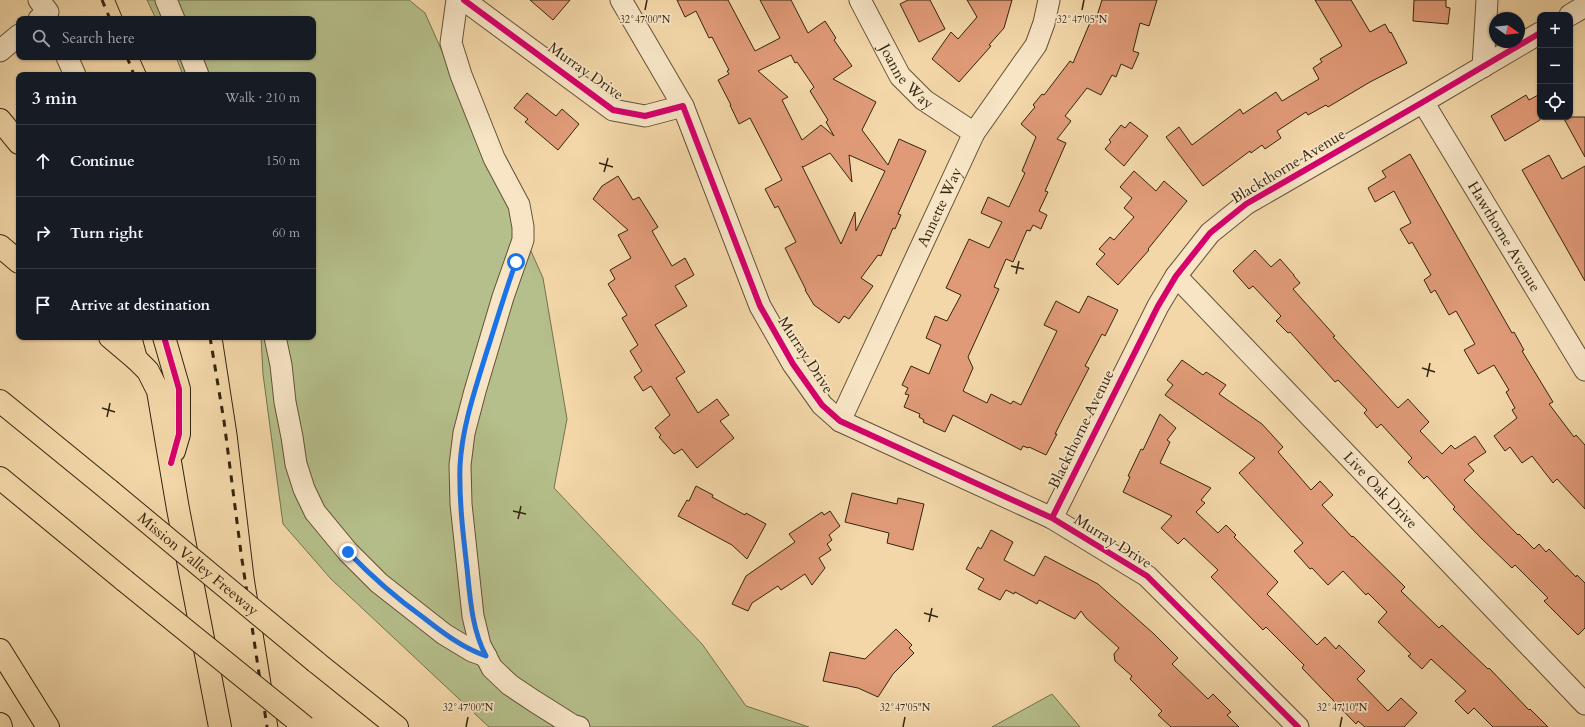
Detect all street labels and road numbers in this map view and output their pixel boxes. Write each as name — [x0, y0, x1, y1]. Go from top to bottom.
street label: Murray Drive — [544, 38, 628, 105]
street label: Joanne Way — [874, 38, 937, 114]
street label: Blackthorne Avenue — [1227, 124, 1349, 208]
street label: Annette Way — [912, 164, 967, 250]
street label: Hawthorne Avenue — [1463, 177, 1545, 295]
street label: Murray Drive — [774, 313, 838, 398]
street label: Blackthorne Avenue — [1044, 366, 1119, 492]
street label: Live Oak Drive — [1339, 447, 1422, 533]
street label: Mission Valley Freeway — [134, 508, 263, 620]
street label: Murray Drive — [1070, 509, 1156, 573]

